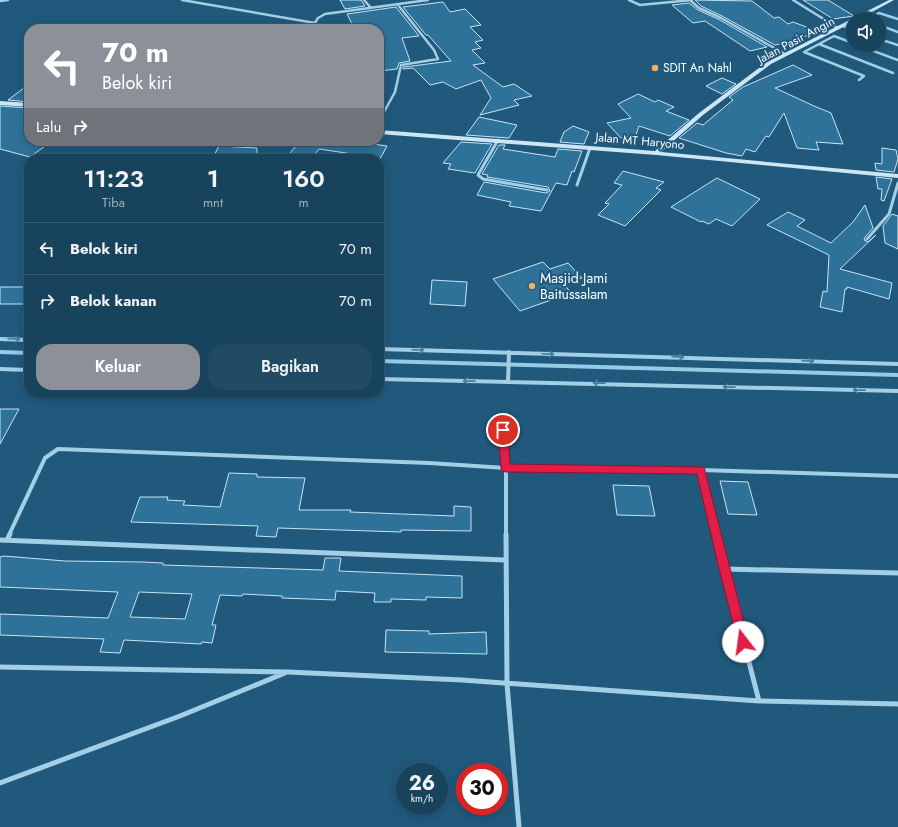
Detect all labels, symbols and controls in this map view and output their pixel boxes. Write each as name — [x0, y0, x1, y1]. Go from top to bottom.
street label: Jalan Pasir Angin — [752, 12, 838, 69]
map controls — [846, 12, 886, 52]
button: sound — [846, 12, 886, 52]
text: 70 m — [102, 32, 169, 73]
icon: left — [36, 40, 88, 92]
place label: SDIT An Nahl — [663, 59, 732, 77]
marker: SDIT An Nahl — [650, 63, 660, 73]
text: Belok kiri — [102, 70, 172, 96]
text: Lalu — [36, 116, 61, 138]
icon: right — [69, 116, 91, 138]
street label: Jalan MT Haryono — [593, 128, 686, 154]
text: 11:23 — [83, 161, 144, 196]
text: 1 — [207, 161, 219, 196]
text: 160 — [282, 161, 325, 196]
text: Tiba — [102, 193, 125, 212]
text: mnt — [203, 193, 223, 212]
text: m — [298, 193, 309, 212]
icon: left — [36, 238, 58, 260]
text: Belok kiri — [70, 238, 138, 260]
text: 70 m — [339, 238, 372, 260]
place label: Masjid Jami Baitussalam — [540, 268, 608, 304]
marker: Masjid Jami Baitussalam — [527, 281, 537, 291]
icon: right — [36, 290, 58, 312]
text: Belok kanan — [70, 290, 157, 312]
text: 70 m — [339, 290, 372, 312]
one-way arrow — [8, 335, 21, 343]
button: Keluar — [36, 344, 200, 390]
button: Bagikan — [208, 344, 372, 390]
one-way arrow — [411, 346, 424, 354]
one-way arrow — [541, 350, 554, 357]
one-way arrow — [671, 354, 684, 361]
one-way arrow — [801, 358, 814, 365]
one-way arrow — [463, 377, 476, 385]
one-way arrow — [593, 379, 606, 387]
one-way arrow — [723, 383, 736, 390]
one-way arrow — [853, 386, 866, 394]
pin — [486, 413, 520, 447]
icon: arrive — [492, 419, 514, 441]
position arrow — [722, 621, 764, 663]
speed limit sign: 30 — [456, 763, 508, 815]
text: 26 — [409, 769, 435, 798]
text: km/h — [411, 791, 433, 806]

